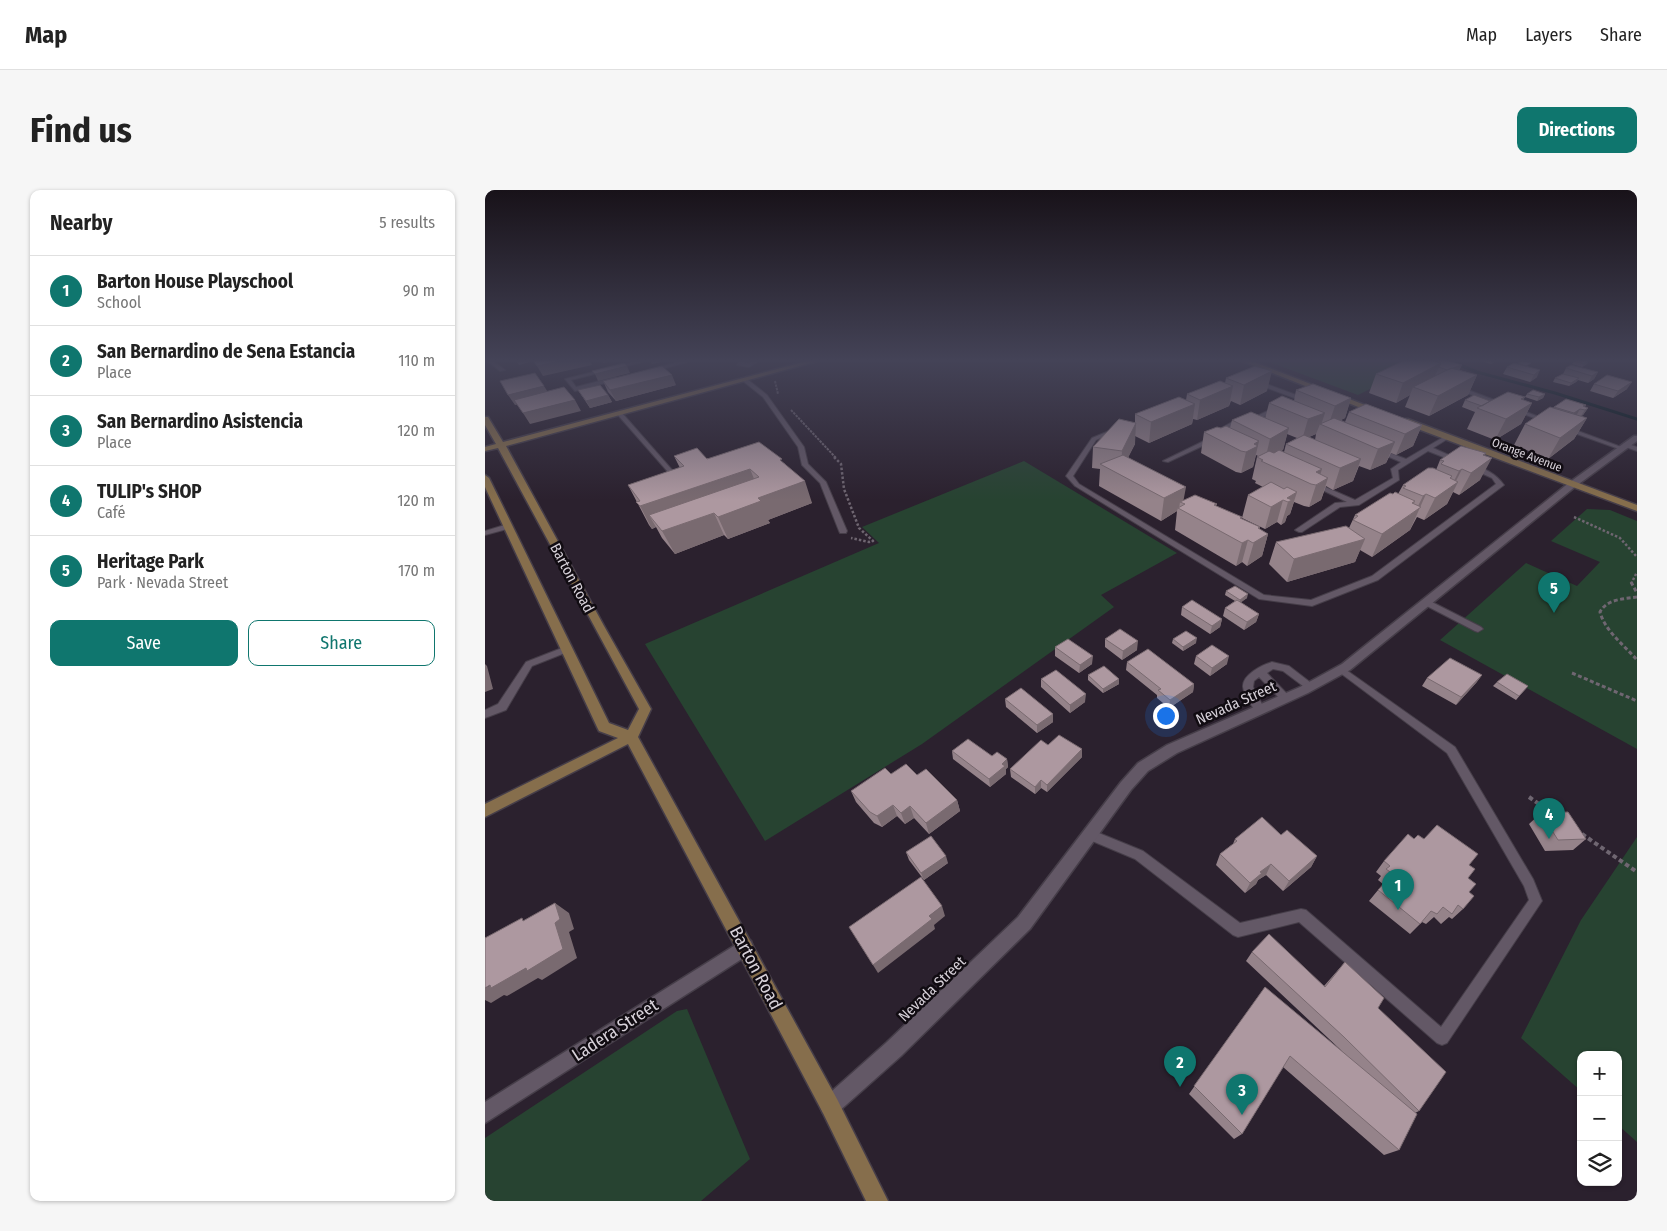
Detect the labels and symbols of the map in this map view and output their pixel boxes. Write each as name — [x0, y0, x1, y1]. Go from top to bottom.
street label: Orange Avenue — [1490, 435, 1564, 475]
street label: Barton Road — [546, 540, 598, 616]
pin: 5 — [1538, 572, 1570, 613]
street label: Nevada Street — [1193, 677, 1279, 729]
your location — [1153, 703, 1179, 729]
pin: 4 — [1533, 798, 1565, 839]
pin: 1 — [1382, 869, 1414, 910]
street label: Barton Road — [725, 923, 787, 1013]
street label: Nevada Street — [895, 953, 969, 1025]
street label: Ladera Street — [568, 994, 662, 1066]
pin: 2 — [1164, 1046, 1196, 1087]
pin: 3 — [1226, 1074, 1258, 1115]

